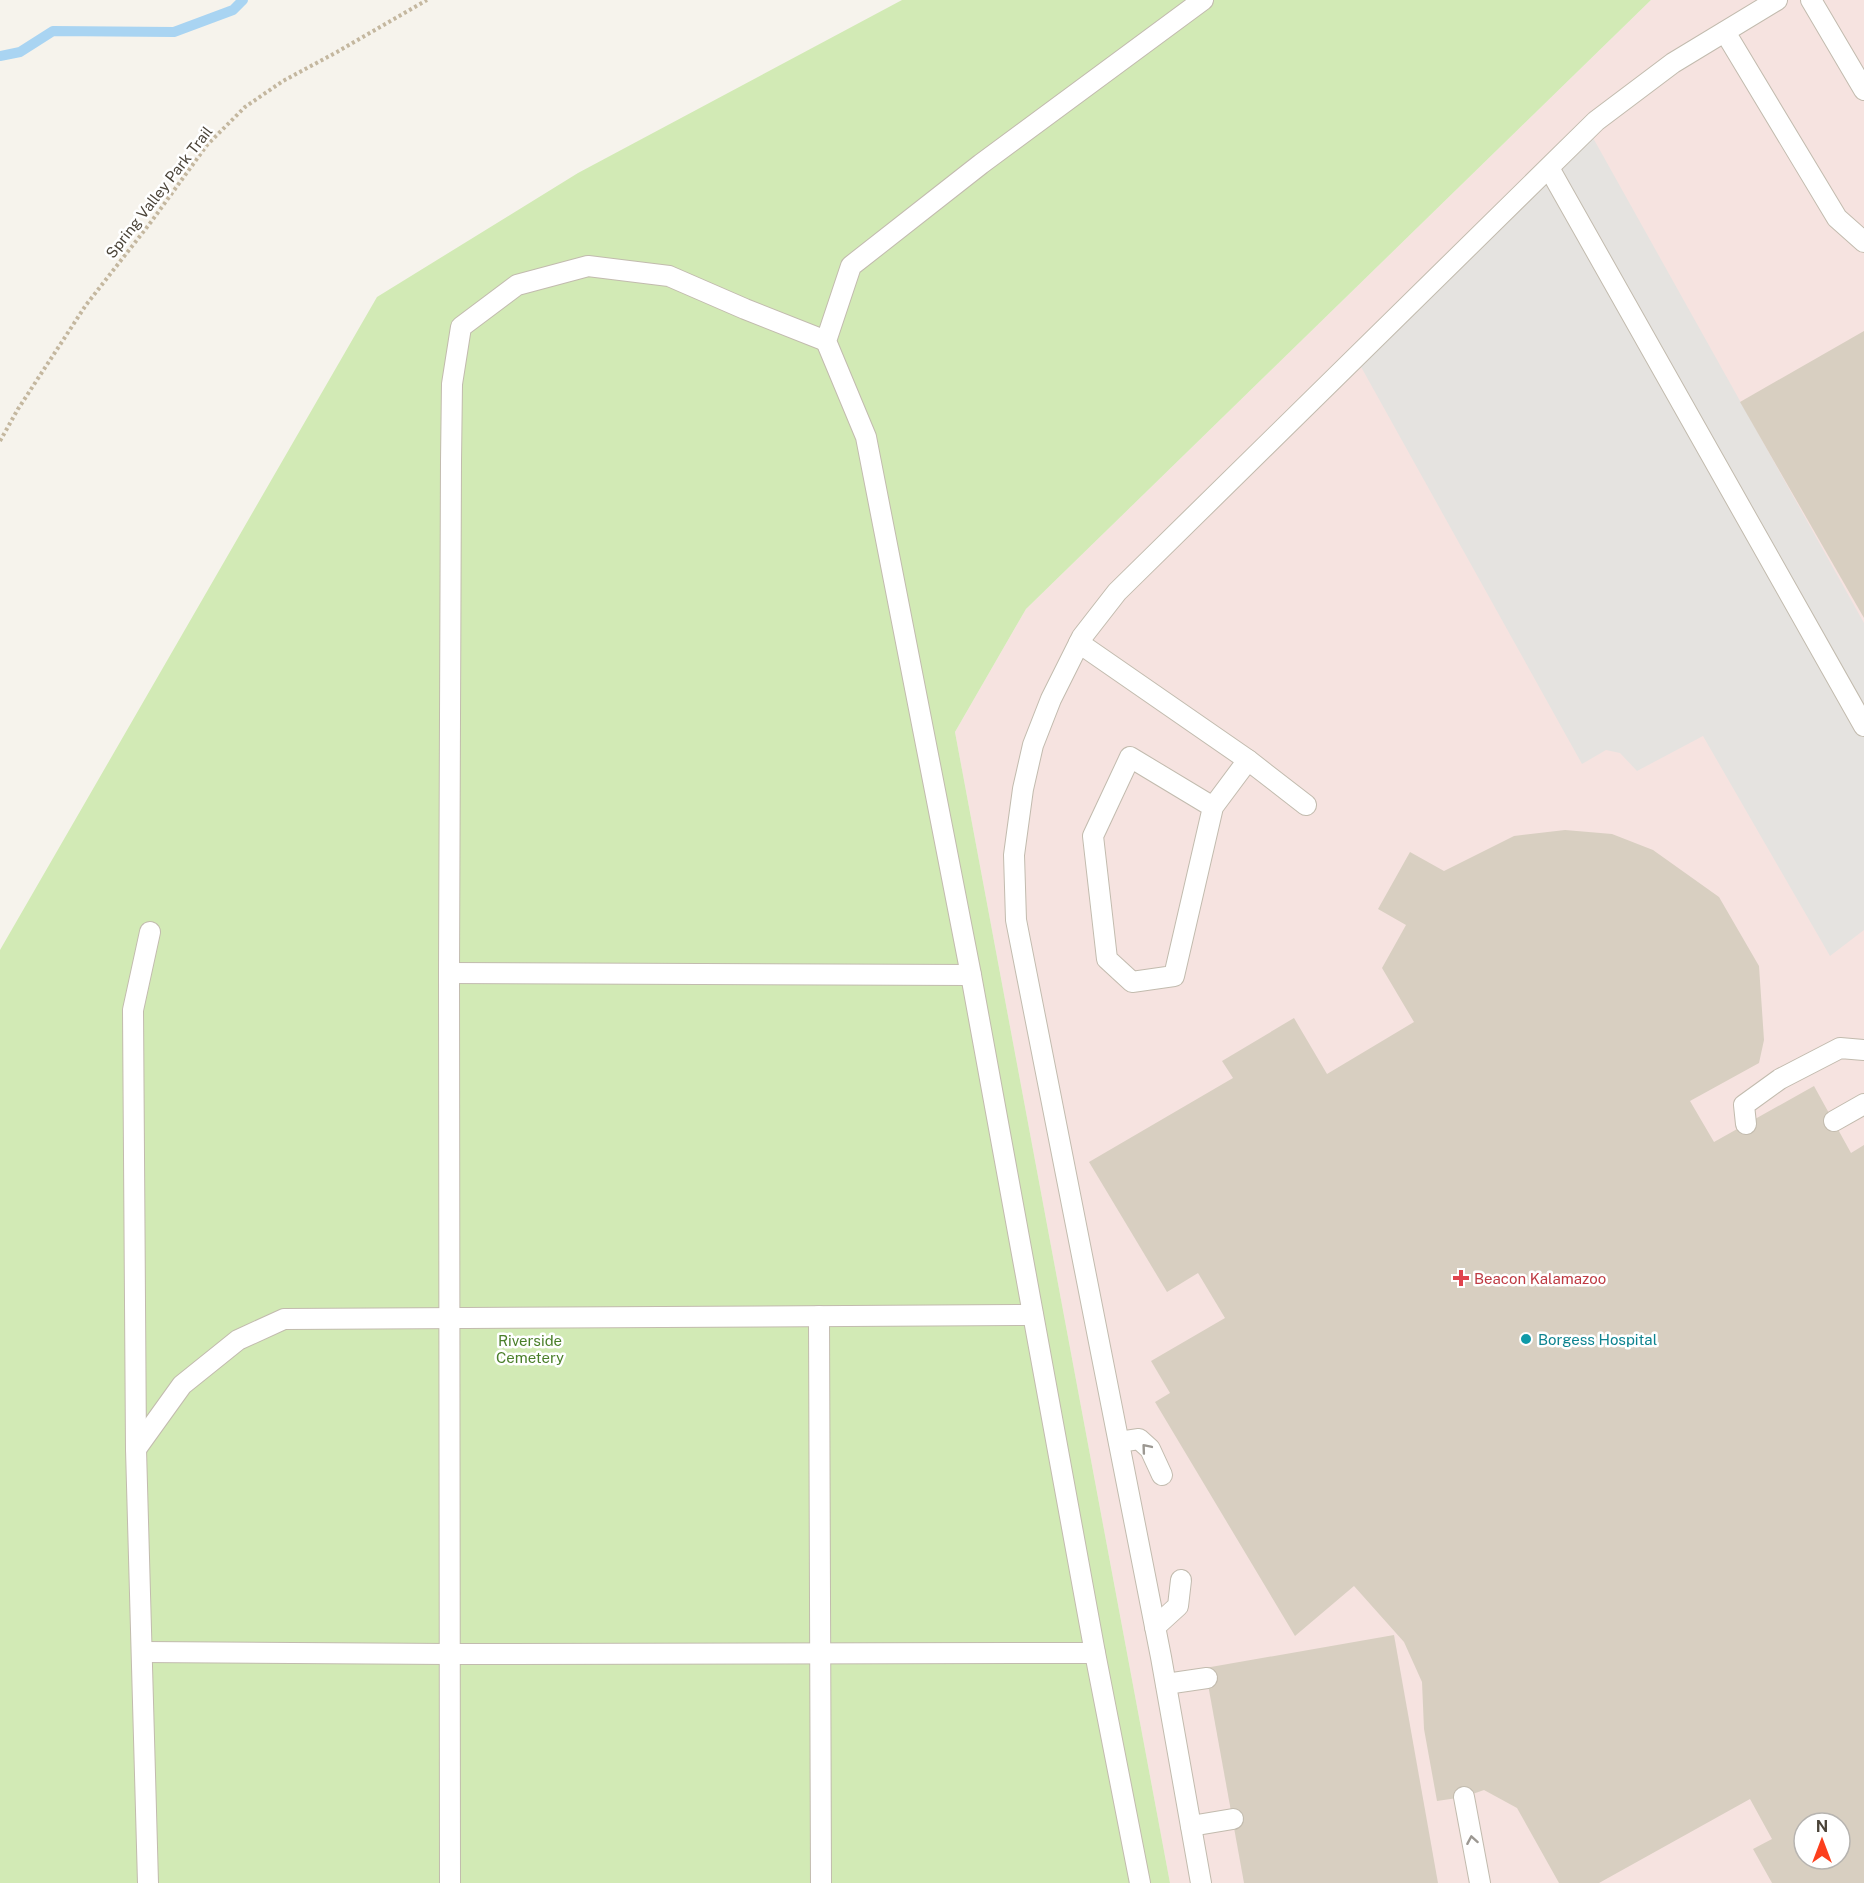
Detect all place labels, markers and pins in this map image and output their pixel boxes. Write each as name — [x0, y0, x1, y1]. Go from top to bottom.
marker: Beacon Kalamazoo — [1452, 1269, 1470, 1287]
place label: Beacon Kalamazoo — [1474, 1270, 1606, 1287]
place label: Borgess Hospital — [1538, 1331, 1657, 1348]
marker: Borgess Hospital — [1519, 1332, 1533, 1346]

